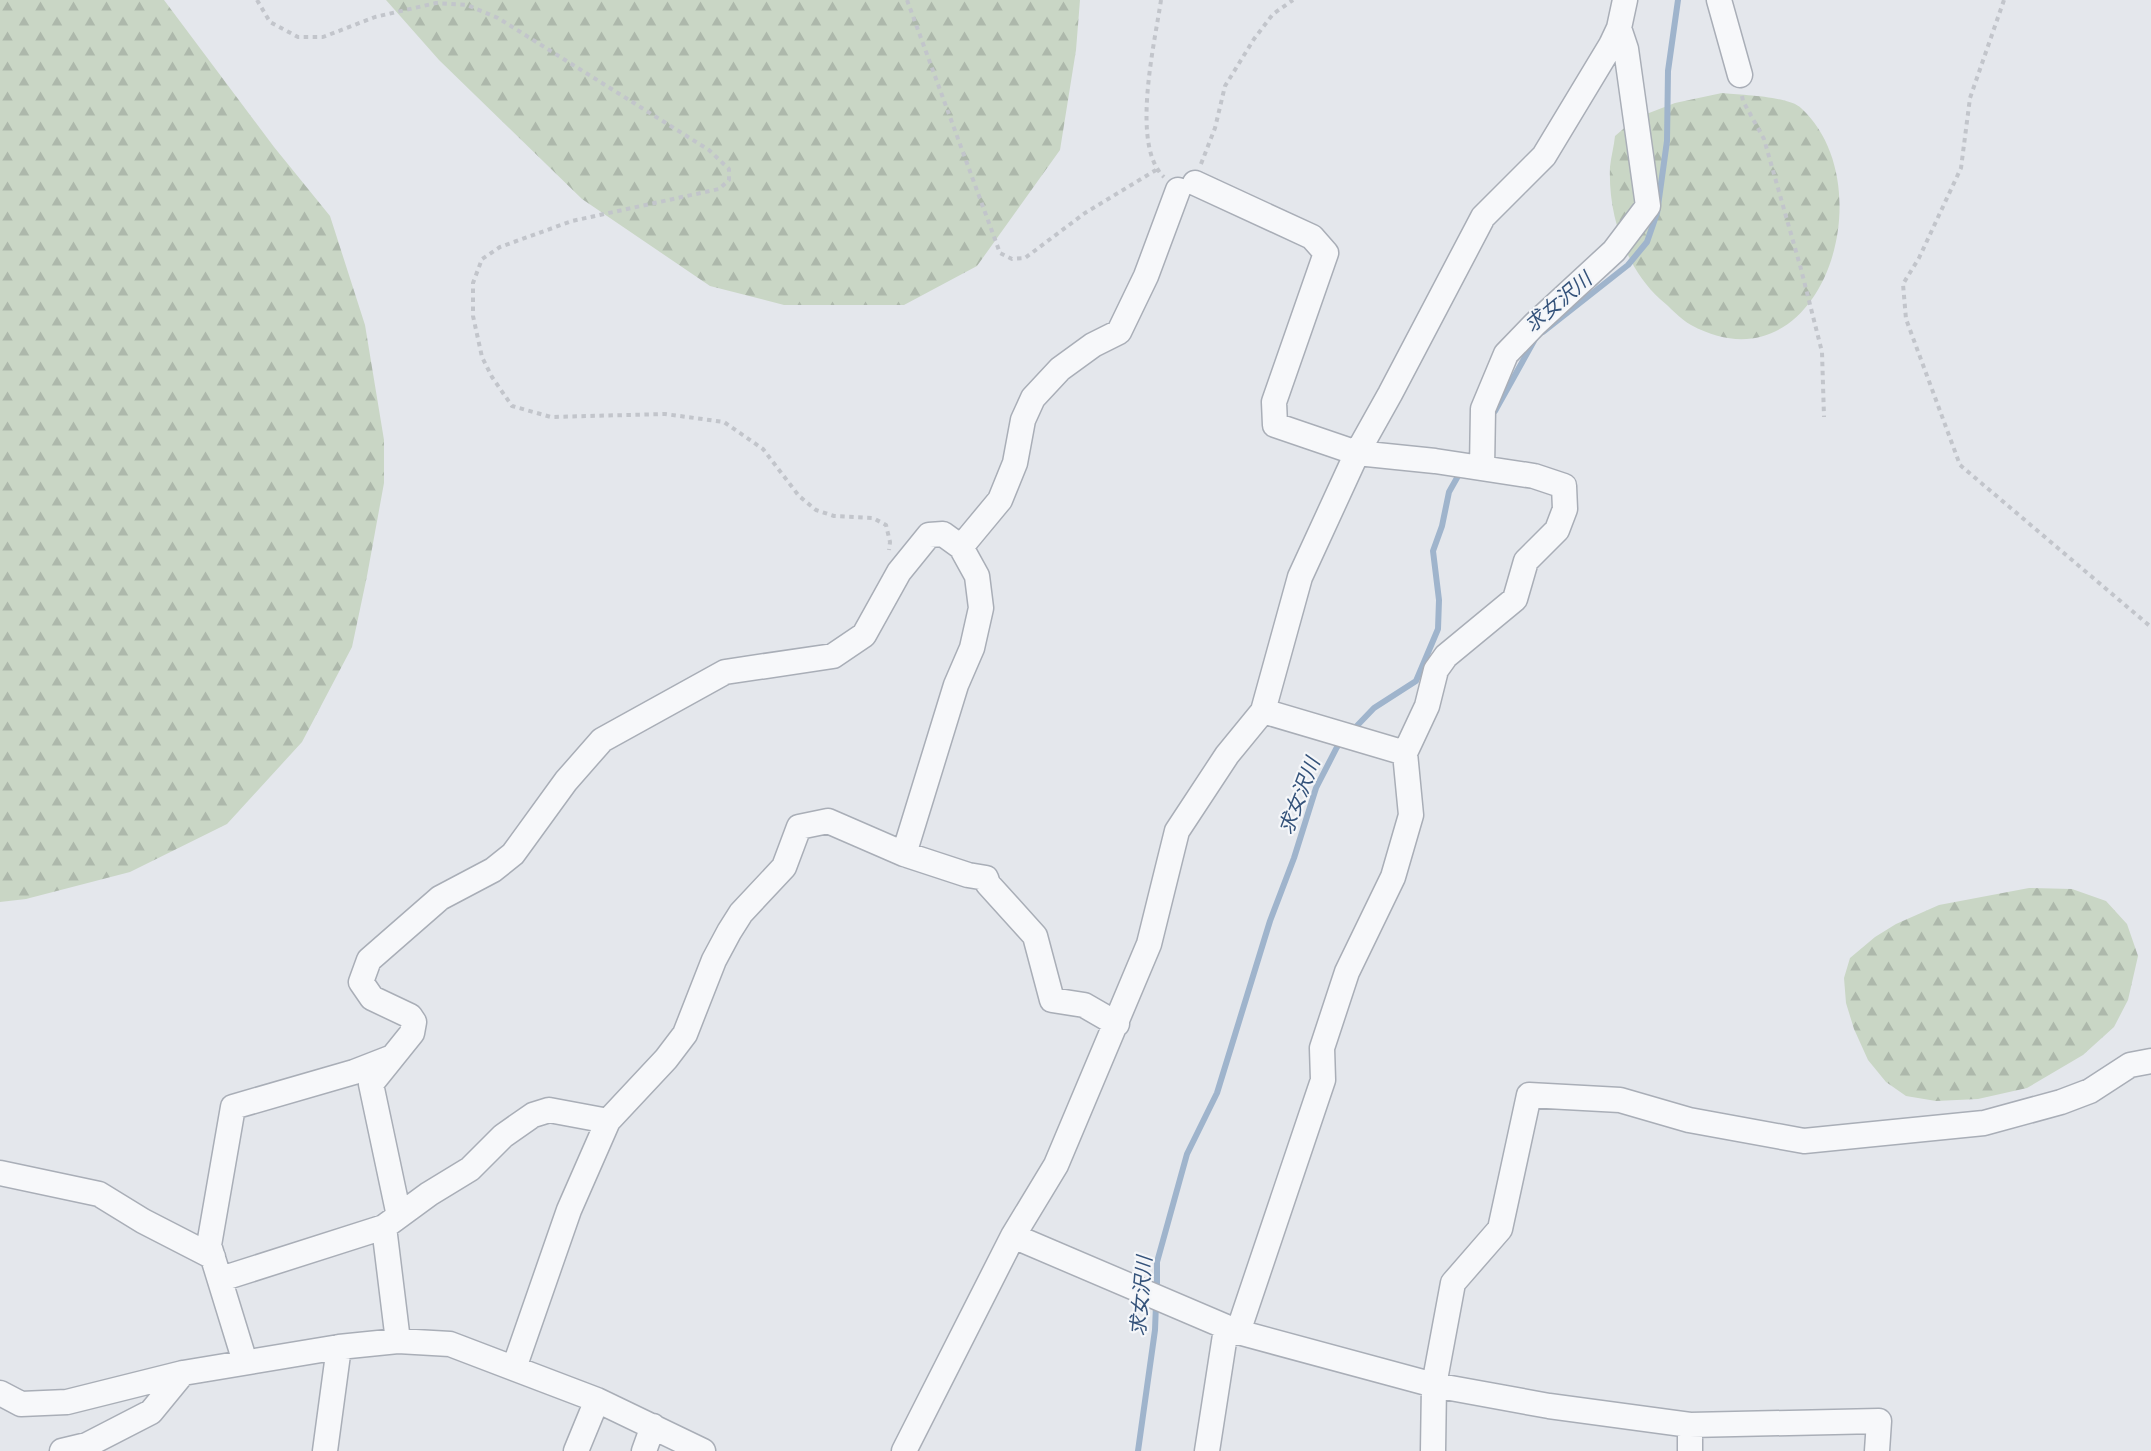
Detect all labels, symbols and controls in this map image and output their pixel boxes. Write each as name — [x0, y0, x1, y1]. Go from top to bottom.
water label: 求女沢川 — [1520, 266, 1598, 337]
water label: 求女沢川 — [1273, 752, 1325, 838]
water label: 求女沢川 — [1126, 1253, 1157, 1337]

